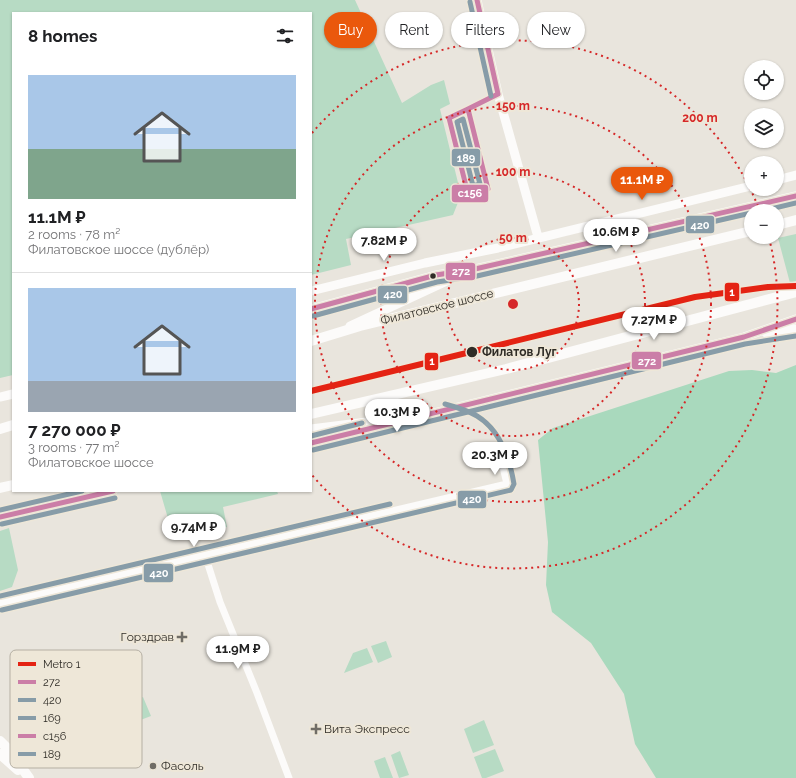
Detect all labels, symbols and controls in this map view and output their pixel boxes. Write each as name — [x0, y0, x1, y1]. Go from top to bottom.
chip: Buy — [324, 12, 377, 48]
chip: Rent — [385, 12, 443, 48]
chip: Filters — [451, 12, 519, 48]
chip: New — [527, 12, 585, 48]
icon: filters — [274, 25, 296, 47]
text: 8 homes — [28, 26, 97, 46]
map controls — [744, 60, 784, 244]
button: locate — [744, 60, 784, 100]
text: 150 m — [496, 99, 530, 113]
icon: home — [126, 101, 198, 173]
button: layers — [744, 108, 784, 148]
text: 200 m — [682, 111, 718, 125]
line badge: 189 — [451, 148, 481, 167]
text: 189 — [457, 152, 476, 165]
button: + — [744, 156, 784, 196]
text: 100 m — [496, 165, 530, 179]
pin: 11.1M ₽ — [605, 167, 679, 201]
text: 11.1M ₽ — [620, 172, 664, 187]
line badge: с156 — [451, 184, 489, 203]
text: с156 — [458, 187, 483, 200]
button: − — [744, 204, 784, 244]
text: 11.1M ₽ — [28, 207, 86, 227]
line badge: 420 — [685, 215, 715, 234]
pin: 10.6M ₽ — [579, 219, 653, 253]
text: 420 — [690, 219, 710, 232]
text: 10.6M ₽ — [592, 224, 640, 239]
text: 2 rooms · 78 m² — [28, 227, 120, 242]
pin: 7.82M ₽ — [347, 228, 421, 262]
text: 50 m — [499, 231, 527, 245]
text: 7.82M ₽ — [361, 233, 407, 248]
text: Филатовское шоссе (дублёр) — [28, 242, 209, 257]
line badge: 272 — [445, 262, 476, 281]
text: 272 — [452, 265, 470, 278]
unlabelled marker — [428, 271, 438, 281]
line badge: 1 — [724, 282, 740, 302]
line badge: 420 — [377, 285, 408, 304]
street label: Филатовское шоссе — [379, 286, 495, 328]
text: 1 — [729, 286, 735, 299]
text: 420 — [383, 288, 403, 301]
centre of rings — [506, 297, 520, 311]
pin: 7.27M ₽ — [617, 307, 691, 341]
text: 7.27M ₽ — [631, 312, 677, 327]
icon: home — [126, 314, 198, 386]
marker: Филатов Луг — [465, 345, 479, 359]
place label: Филатов Луг — [482, 345, 557, 359]
line badge: 272 — [631, 351, 662, 370]
line badge: 1 — [424, 352, 439, 371]
text: 1 — [429, 355, 435, 368]
text: 272 — [638, 355, 656, 368]
pin: 10.3M ₽ — [360, 399, 434, 433]
text: 10.3M ₽ — [374, 404, 420, 419]
text: 7 270 000 ₽ — [28, 420, 121, 440]
text: 3 rooms · 77 m² — [28, 440, 120, 455]
pin: 20.3M ₽ — [458, 442, 532, 476]
text: 20.3M ₽ — [471, 447, 519, 462]
text: Филатовское шоссе — [28, 455, 154, 470]
line badge: 420 — [457, 490, 487, 509]
text: 420 — [462, 493, 482, 506]
pin: 9.74M ₽ — [157, 514, 231, 548]
text: 9.74M ₽ — [171, 519, 217, 534]
line badge: 420 — [143, 563, 174, 583]
text: 420 — [149, 567, 169, 580]
place label: Горздрав — [120, 630, 174, 644]
marker: Горздрав — [177, 632, 187, 642]
pin: 11.9M ₽ — [201, 636, 275, 670]
text: 11.9M ₽ — [215, 641, 261, 656]
legend — [10, 650, 142, 768]
text: Metro 1 — [43, 658, 81, 671]
text: 272 — [43, 676, 61, 689]
text: 420 — [43, 694, 62, 707]
text: 169 — [43, 712, 61, 725]
place label: Вита Экспресс — [324, 722, 410, 736]
marker: Вита Экспресс — [311, 724, 321, 734]
text: с156 — [43, 730, 67, 743]
text: 189 — [43, 748, 61, 761]
place label: Фасоль — [161, 759, 204, 773]
marker: Фасоль — [148, 761, 158, 771]

